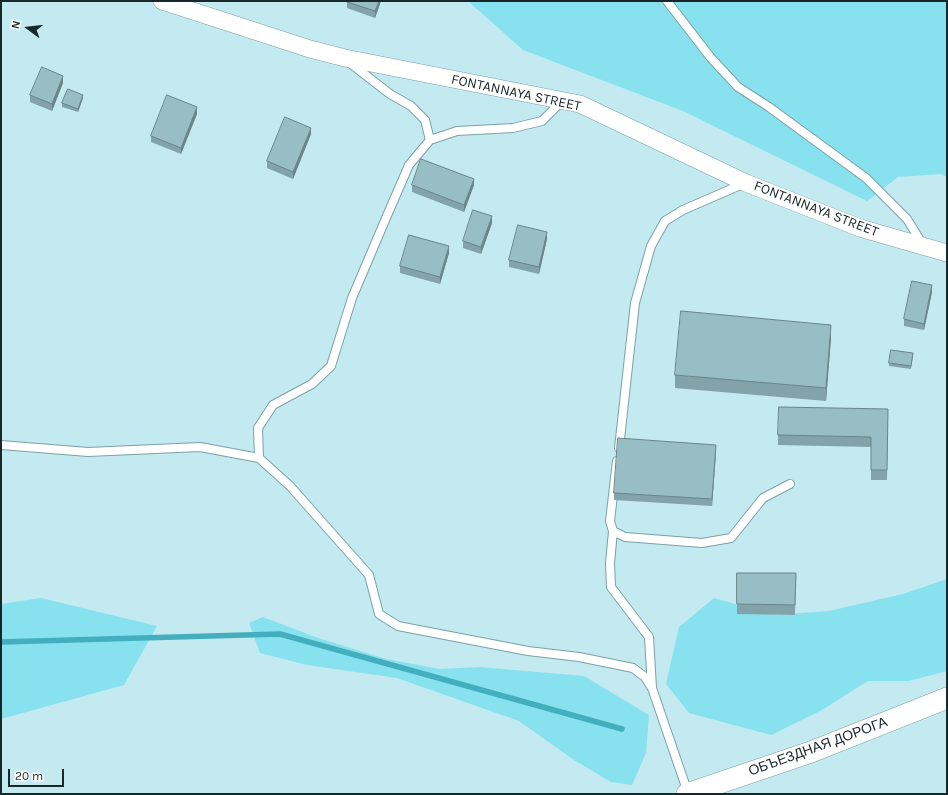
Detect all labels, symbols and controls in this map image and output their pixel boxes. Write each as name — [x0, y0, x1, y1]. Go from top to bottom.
north arrow — [8, 8, 48, 48]
text: N — [9, 19, 23, 30]
street label: FONTANNAYA STREET — [450, 71, 582, 115]
street label: FONTANNAYA STREET — [751, 177, 881, 241]
street label: ОБЪЕЗДНАЯ ДОРОГА — [746, 714, 890, 780]
scale bar — [10, 761, 66, 787]
text: 20 m — [15, 769, 43, 783]

